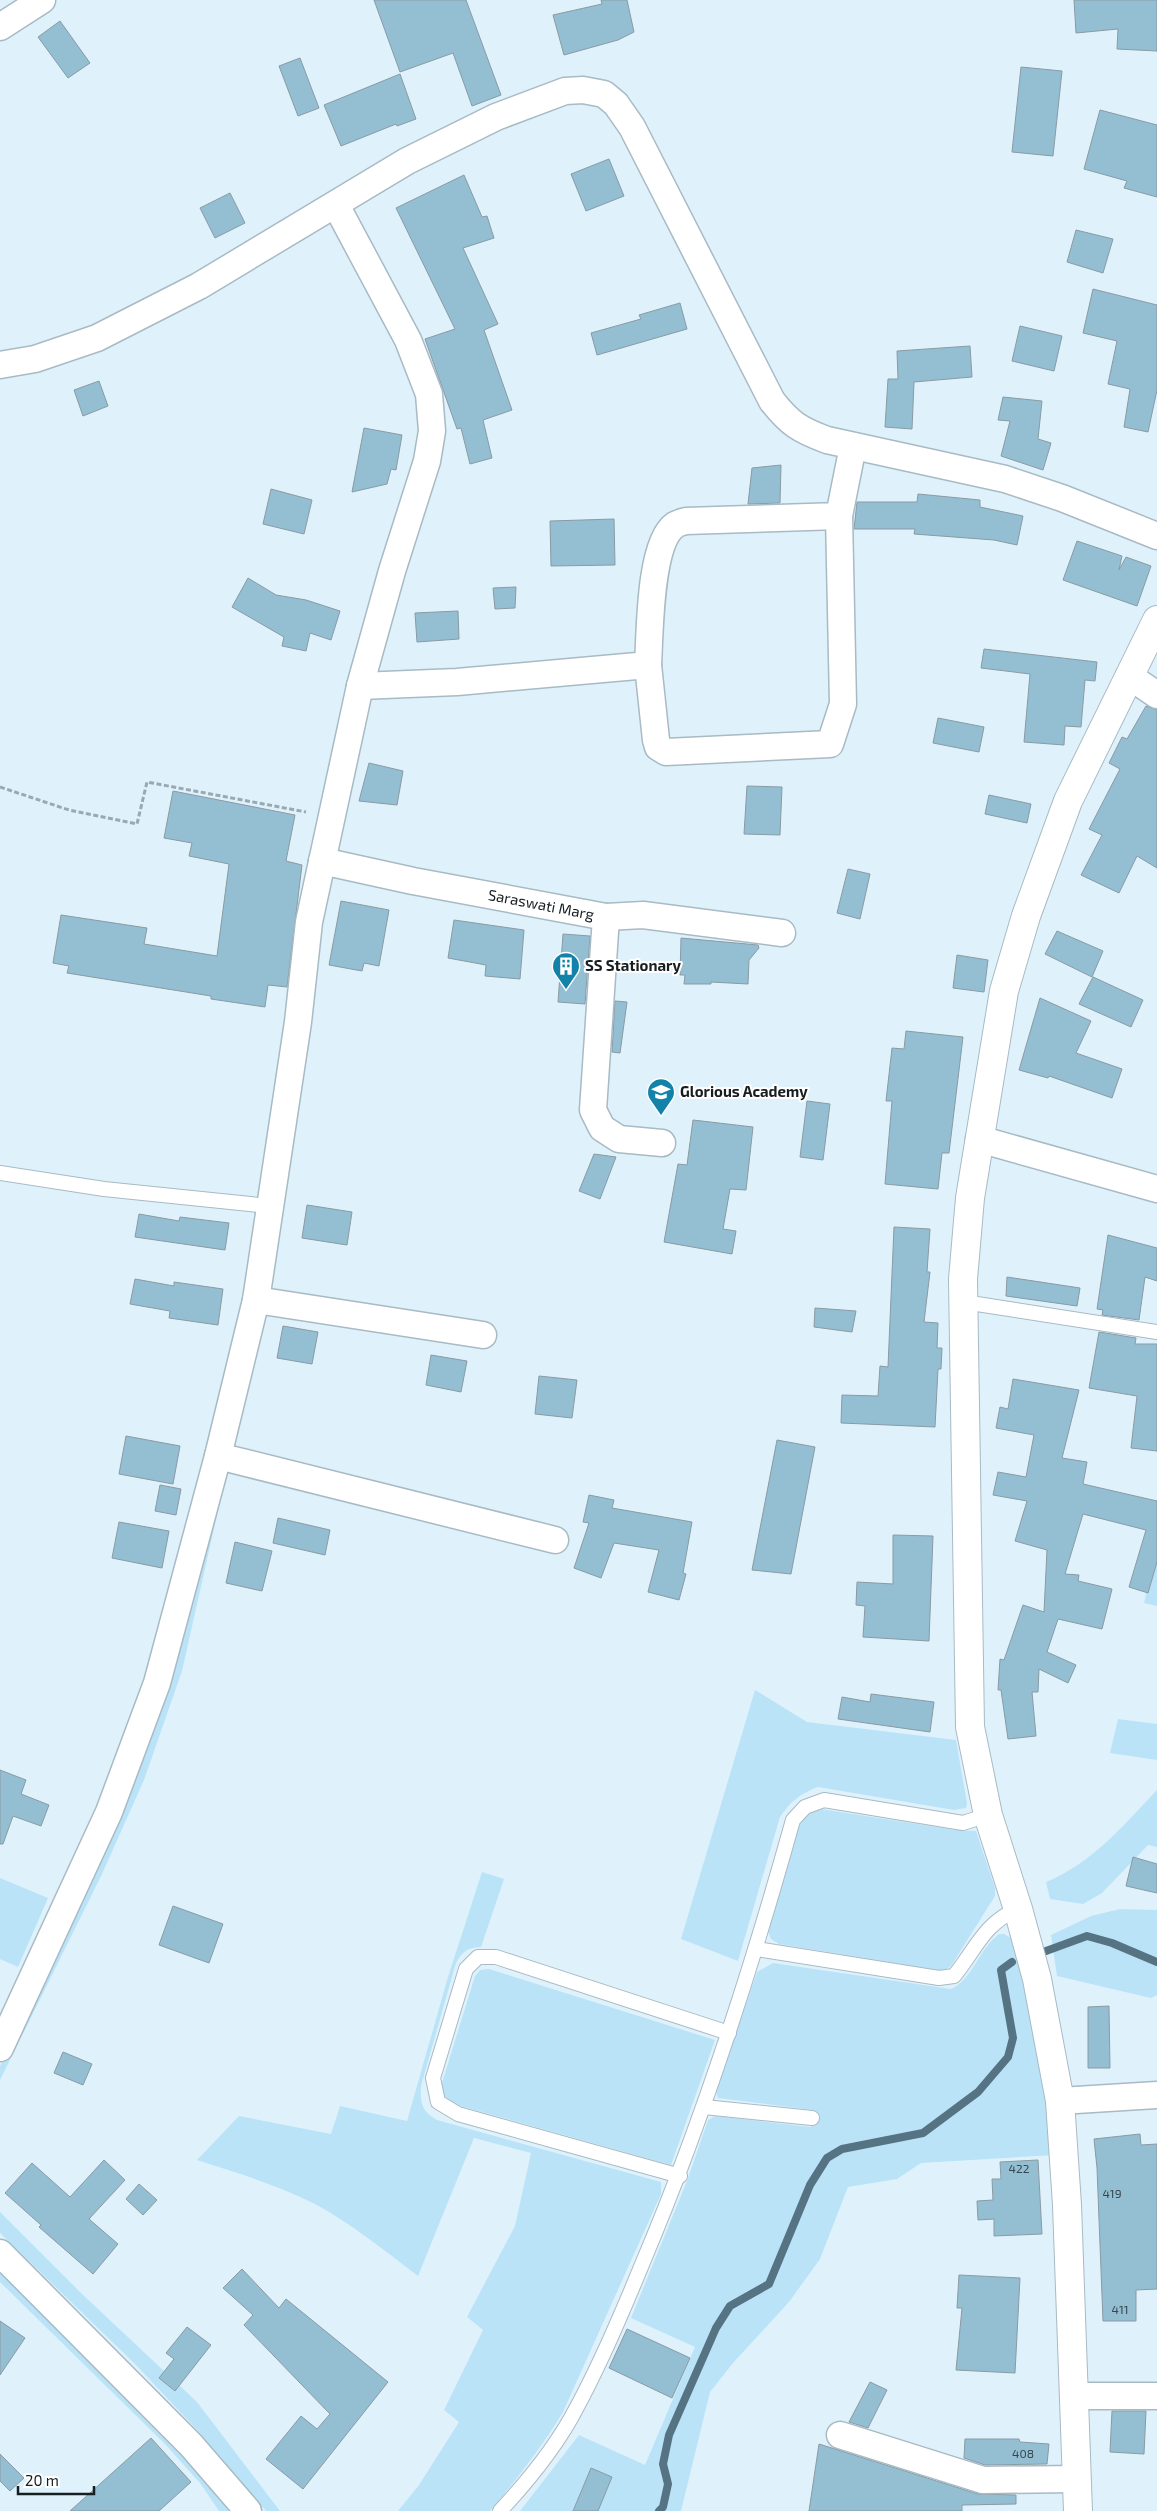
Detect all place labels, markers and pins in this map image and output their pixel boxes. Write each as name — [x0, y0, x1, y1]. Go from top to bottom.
building icon: SS Stationary — [551, 951, 581, 990]
place label: SS Stationary — [585, 956, 681, 975]
school or university icon: Glorious Academy — [646, 1077, 676, 1116]
place label: Glorious Academy — [680, 1082, 808, 1101]

